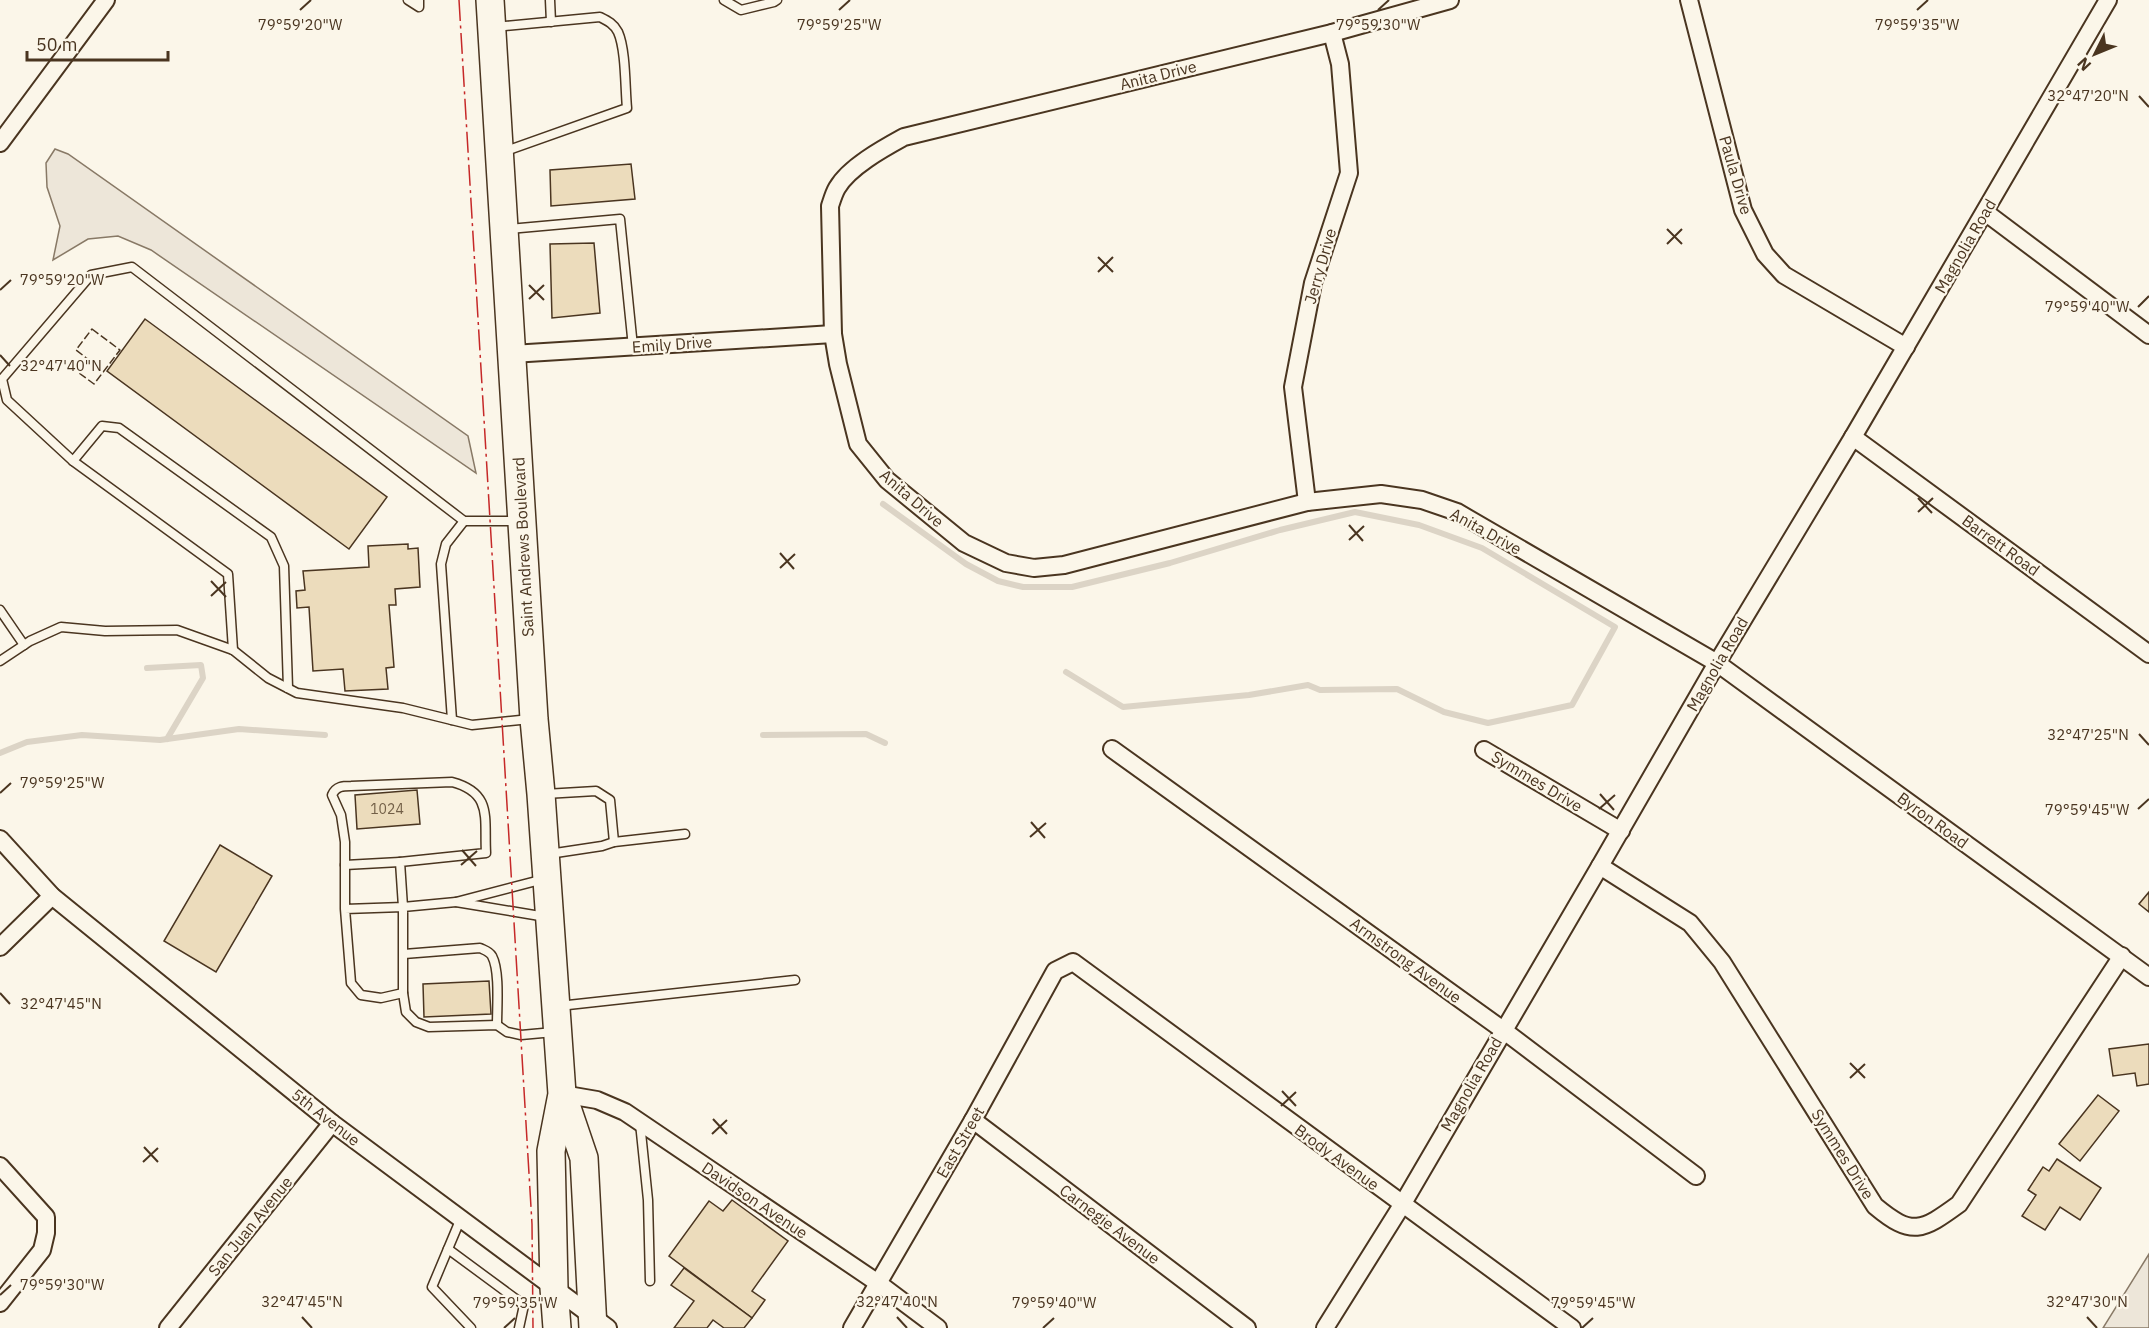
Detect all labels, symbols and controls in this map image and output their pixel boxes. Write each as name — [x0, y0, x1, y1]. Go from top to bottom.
text: 79°59'20"W — [258, 15, 343, 34]
text: 79°59'25"W — [797, 15, 882, 34]
text: 79°59'30"W — [1336, 15, 1421, 34]
text: 79°59'35"W — [1875, 15, 1960, 34]
scale bar — [27, 24, 168, 62]
north arrow — [2065, 24, 2125, 84]
text: 50 m — [36, 33, 78, 56]
text: N — [2073, 53, 2095, 75]
street label: Anita Drive — [1118, 56, 1199, 94]
text: 32°47'20"N — [2047, 86, 2129, 105]
street label: Paula Drive — [1715, 133, 1757, 217]
street label: Magnolia Road — [1930, 195, 2000, 297]
street label: Jerry Drive — [1300, 226, 1340, 306]
text: 79°59'20"W — [20, 270, 105, 289]
text: 79°59'40"W — [2045, 297, 2130, 316]
street label: Emily Drive — [631, 331, 713, 357]
text: 32°47'40"N — [20, 356, 102, 375]
street label: Saint Andrews Boulevard — [508, 457, 538, 637]
street label: Anita Drive — [876, 465, 948, 531]
street label: Anita Drive — [1447, 503, 1525, 559]
street label: Barrett Road — [1958, 510, 2044, 580]
street label: Magnolia Road — [1682, 613, 1752, 715]
text: 32°47'25"N — [2047, 725, 2129, 744]
street label: Symmes Drive — [1488, 746, 1586, 816]
text: 79°59'25"W — [20, 773, 105, 792]
street label: Byron Road — [1894, 788, 1972, 852]
house number: 1024 — [370, 800, 404, 818]
text: 79°59'45"W — [2045, 800, 2130, 819]
street label: Armstrong Avenue — [1346, 913, 1466, 1007]
text: 32°47'45"N — [20, 994, 102, 1013]
street label: Magnolia Road — [1436, 1033, 1506, 1135]
street label: 5th Avenue — [288, 1084, 364, 1150]
street label: East Street — [932, 1103, 988, 1181]
street label: Symmes Drive — [1807, 1105, 1879, 1203]
street label: Brody Avenue — [1291, 1120, 1383, 1195]
street label: Davidson Avenue — [698, 1157, 812, 1243]
street label: San Juan Avenue — [204, 1172, 297, 1280]
street label: Carnegie Avenue — [1056, 1180, 1164, 1268]
text: 79°59'30"W — [20, 1275, 105, 1294]
text: 32°47'45"N — [261, 1292, 343, 1311]
text: 32°47'40"N — [856, 1292, 938, 1311]
text: 32°47'30"N — [2046, 1292, 2128, 1311]
text: 79°59'35"W — [473, 1293, 558, 1312]
text: 79°59'40"W — [1012, 1293, 1097, 1312]
text: 79°59'45"W — [1551, 1293, 1636, 1312]

